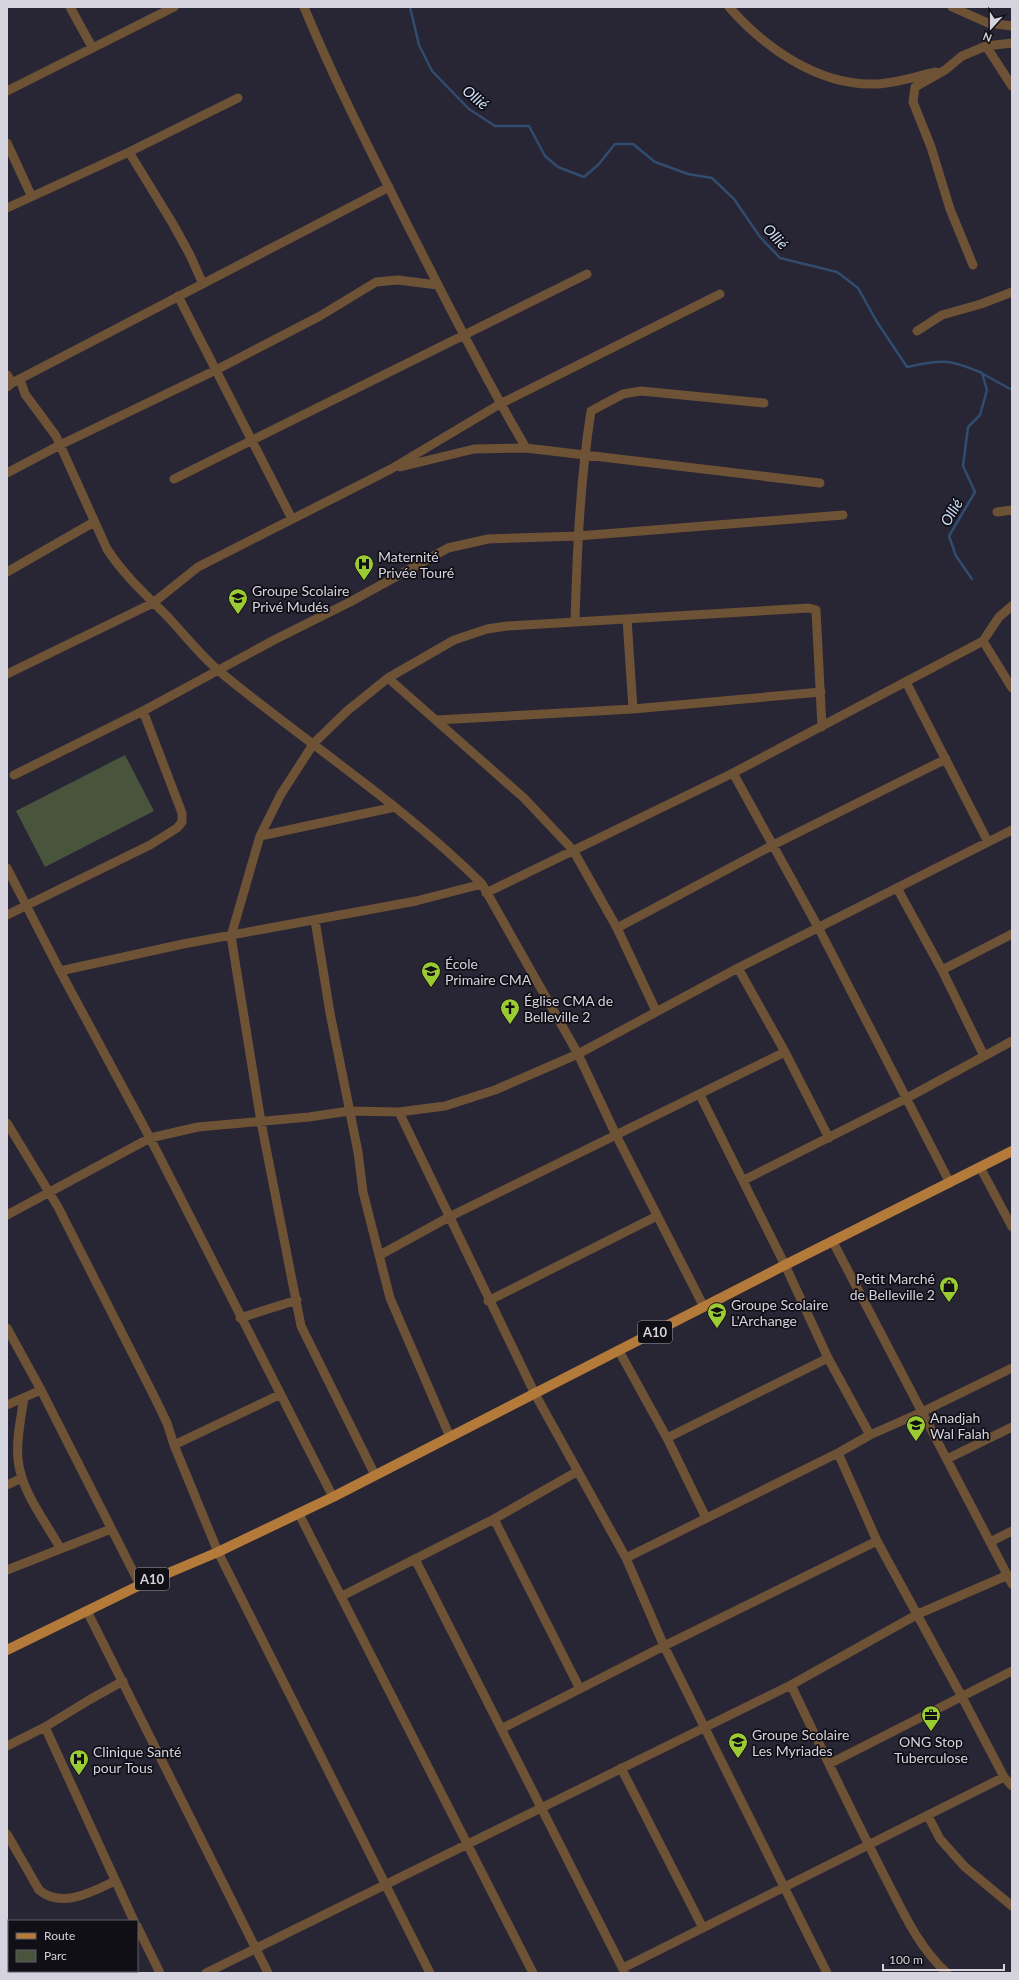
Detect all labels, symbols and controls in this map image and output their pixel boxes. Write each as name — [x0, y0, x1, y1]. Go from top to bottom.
north arrow — [971, 8, 1011, 48]
text: N — [981, 30, 994, 45]
water label: Ollié — [459, 81, 493, 113]
water label: Ollié — [760, 219, 792, 253]
water label: Ollié — [936, 495, 966, 529]
place label: Maternité Privée Touré — [378, 548, 454, 581]
hospital icon: Maternité Privée Touré — [353, 553, 375, 581]
place label: Groupe Scolaire Privé Mudés — [252, 582, 349, 615]
school or university icon: Groupe Scolaire Privé Mudés — [227, 587, 249, 615]
place label: École Primaire CMA — [445, 955, 532, 988]
school or university icon: École Primaire CMA — [420, 960, 442, 988]
place label: Église CMA de Belleville 2 — [524, 992, 613, 1025]
church icon: Église CMA de Belleville 2 — [499, 997, 521, 1025]
place label: Petit Marché de Belleville 2 — [850, 1270, 935, 1303]
shop icon: Petit Marché de Belleville 2 — [938, 1275, 960, 1303]
place label: Groupe Scolaire L'Archange — [731, 1296, 828, 1329]
school or university icon: Groupe Scolaire L'Archange — [706, 1301, 728, 1329]
road number: A10 — [638, 1321, 672, 1343]
place label: Anadjah Wal Falah — [930, 1409, 990, 1442]
school or university icon: Anadjah Wal Falah — [905, 1414, 927, 1442]
road number: A10 — [135, 1568, 169, 1590]
office icon: ONG Stop Tuberculose — [920, 1704, 942, 1732]
place label: Groupe Scolaire Les Myriades — [752, 1726, 849, 1759]
school or university icon: Groupe Scolaire Les Myriades — [727, 1731, 749, 1759]
place label: ONG Stop Tuberculose — [894, 1733, 968, 1766]
place label: Clinique Santé pour Tous — [93, 1743, 181, 1776]
hospital icon: Clinique Santé pour Tous — [68, 1748, 90, 1776]
legend — [8, 1920, 138, 1972]
text: Route — [44, 1928, 75, 1943]
scale bar — [883, 1946, 1004, 1972]
text: Parc — [44, 1948, 67, 1963]
text: 100 m — [889, 1952, 923, 1967]

